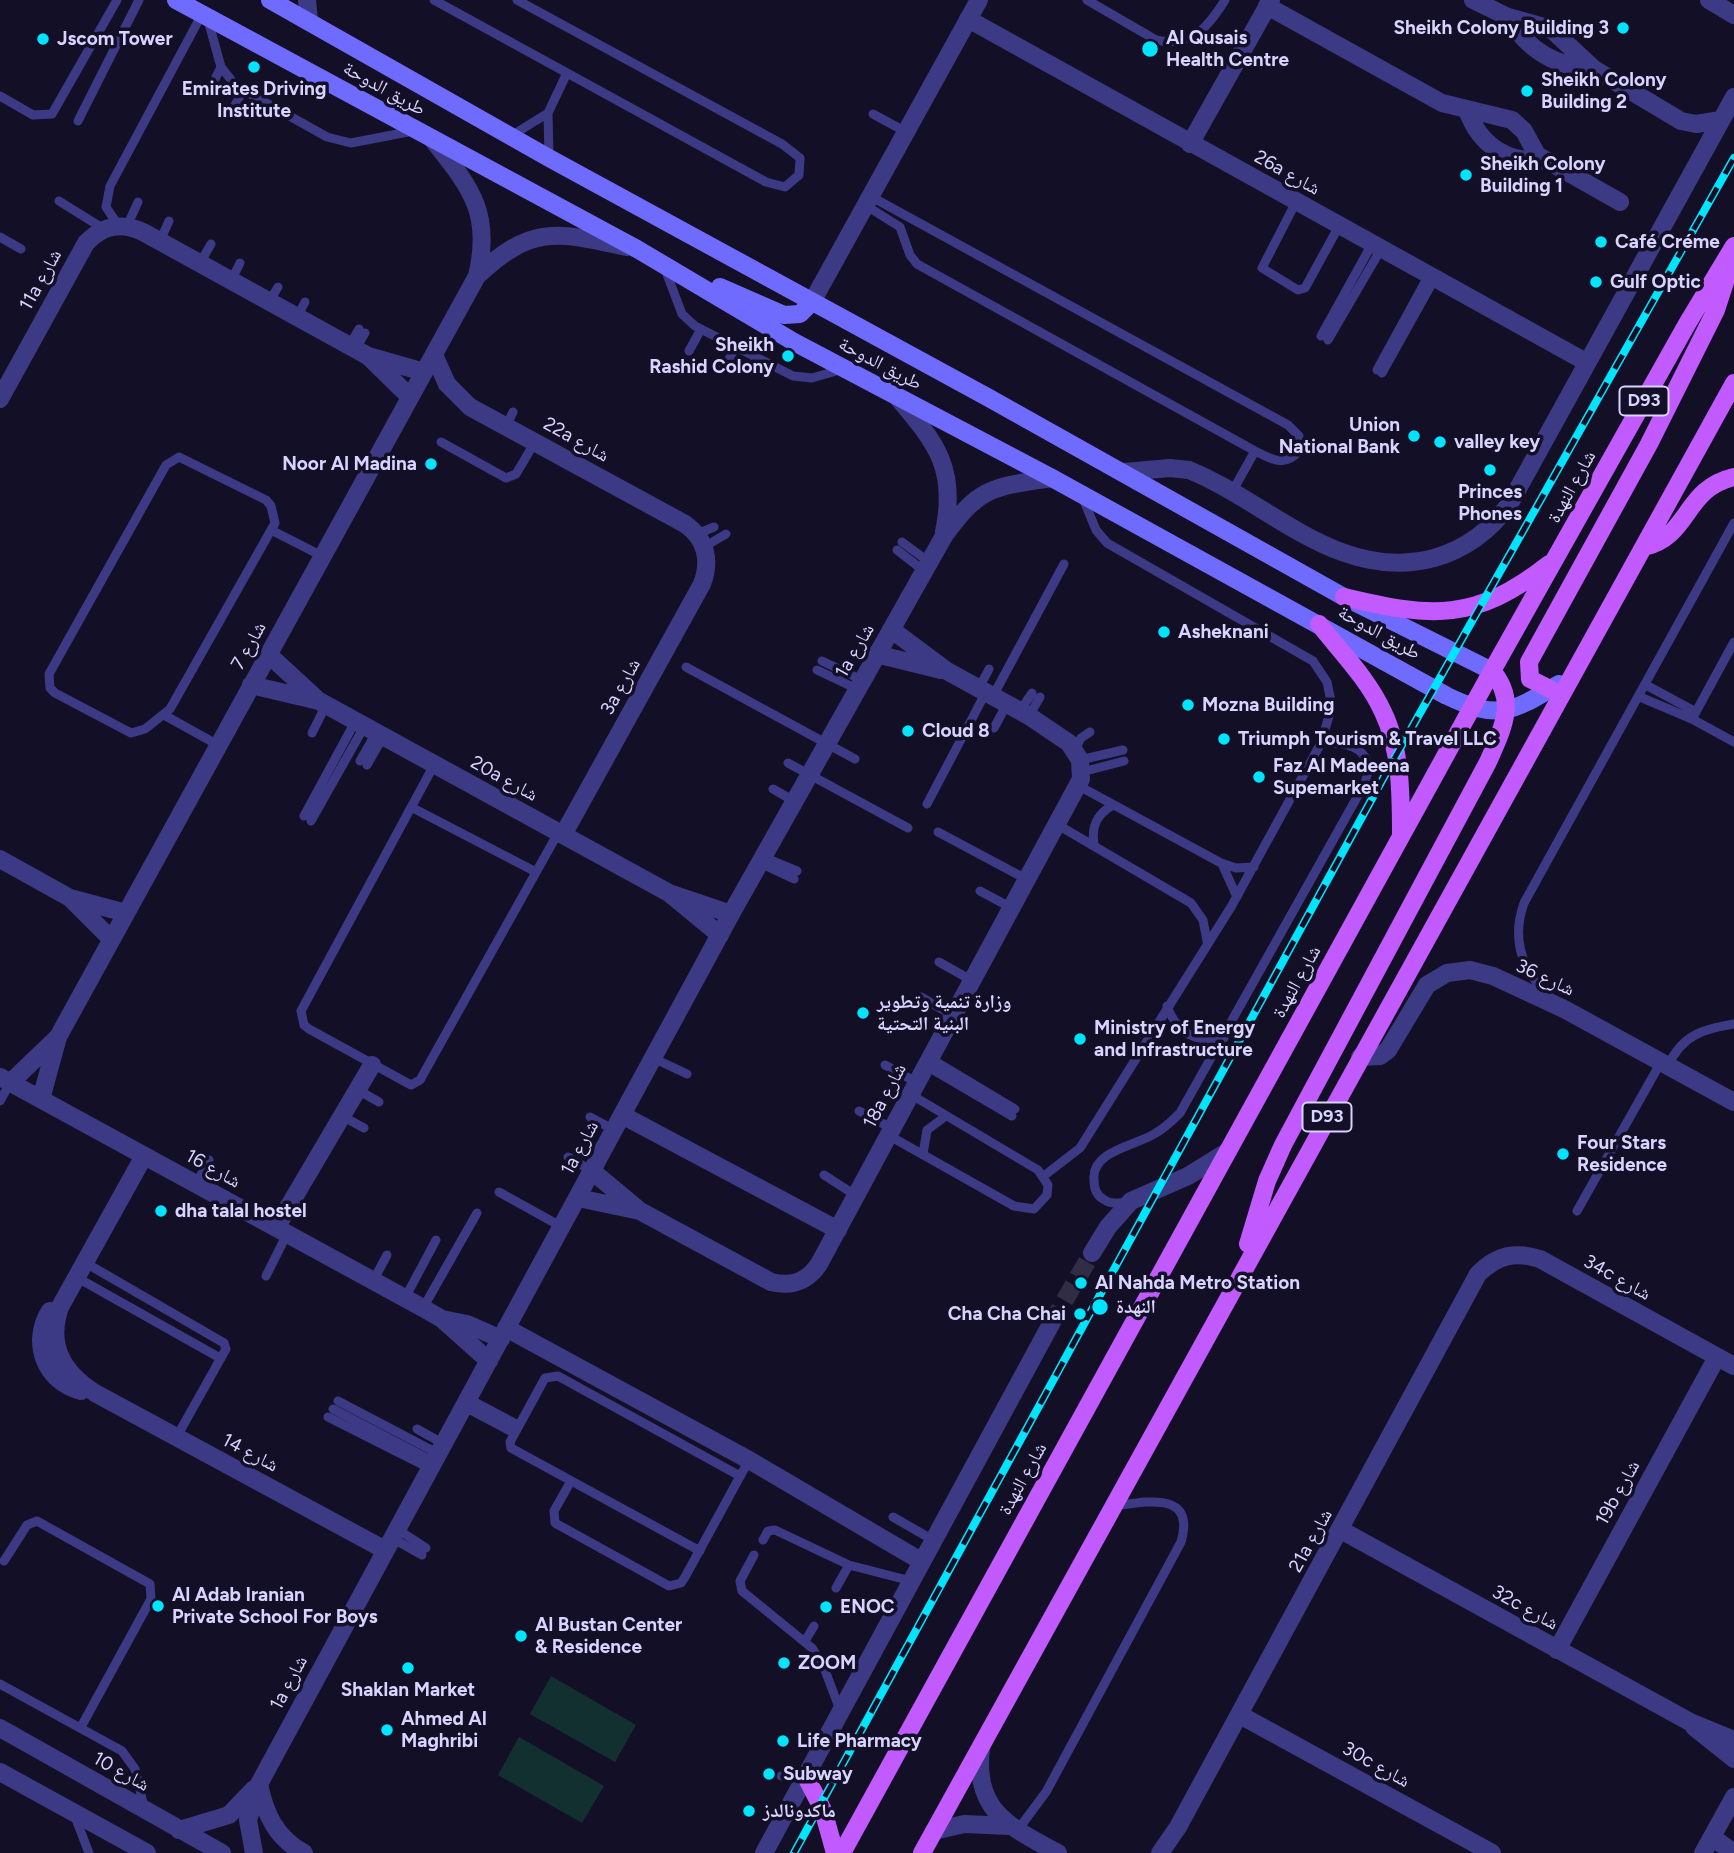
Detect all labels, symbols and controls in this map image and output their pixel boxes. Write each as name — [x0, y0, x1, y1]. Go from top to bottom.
place label: Sheikh Colony Building 3 — [1393, 17, 1609, 39]
marker: Sheikh Colony Building 3 — [1615, 20, 1631, 36]
place label: Al Qusais Health Centre — [1166, 27, 1289, 71]
place label: Jscom Tower — [57, 28, 173, 50]
marker: Jscom Tower — [35, 31, 51, 47]
marker: Al Qusais Health Centre — [1140, 39, 1160, 59]
street label: طريق الدوحة — [339, 57, 429, 121]
marker: Emirates Driving Institute — [246, 59, 262, 75]
place label: Sheikh Colony Building 2 — [1541, 69, 1666, 113]
place label: Emirates Driving Institute — [182, 78, 326, 122]
marker: Sheikh Colony Building 2 — [1519, 83, 1535, 99]
street label: 26a شارع — [1250, 146, 1324, 200]
place label: Sheikh Colony Building 1 — [1480, 153, 1605, 197]
marker: Sheikh Colony Building 1 — [1458, 167, 1474, 183]
place label: Café Créme — [1615, 231, 1720, 253]
marker: Café Créme — [1593, 234, 1609, 250]
street label: 11a شارع — [15, 246, 67, 314]
place label: Gulf Optic — [1610, 271, 1701, 293]
marker: Gulf Optic — [1588, 274, 1604, 290]
street label: طريق الدوحة — [835, 333, 925, 395]
place label: Sheikh Rashid Colony — [649, 334, 774, 378]
marker: Sheikh Rashid Colony — [780, 348, 796, 364]
road number: D93 — [1620, 386, 1668, 416]
street label: 22a شارع — [539, 413, 613, 467]
place label: Union National Bank — [1279, 414, 1400, 458]
marker: Union National Bank — [1406, 428, 1422, 444]
place label: valley key — [1454, 431, 1540, 453]
marker: valley key — [1432, 434, 1448, 450]
street label: شارع النهدة — [1543, 447, 1601, 527]
place label: Noor Al Madina — [282, 453, 417, 475]
marker: Noor Al Madina — [423, 456, 439, 472]
marker: Princes Phones — [1482, 462, 1498, 478]
place label: Princes Phones — [1458, 481, 1522, 525]
street label: طريق الدوحة — [1334, 601, 1424, 665]
street label: شارع 7 — [227, 618, 271, 674]
street label: 1a شارع — [831, 620, 879, 682]
place label: Asheknani — [1178, 621, 1269, 643]
marker: Asheknani — [1156, 624, 1172, 640]
street label: 3a شارع — [596, 655, 646, 719]
place label: Mozna Building — [1202, 694, 1334, 716]
marker: Mozna Building — [1180, 697, 1196, 713]
place label: Cloud 8 — [922, 720, 990, 742]
marker: Cloud 8 — [900, 723, 916, 739]
place label: Triumph Tourism & Travel LLC — [1238, 728, 1497, 750]
marker: Triumph Tourism & Travel LLC — [1216, 731, 1232, 747]
street label: 20a شارع — [466, 751, 542, 807]
place label: Faz Al Madeena Supemarket — [1273, 755, 1410, 799]
marker: Faz Al Madeena Supemarket — [1251, 769, 1267, 785]
street label: شارع النهدة — [1268, 942, 1326, 1022]
street label: شارع 36 — [1512, 955, 1578, 1001]
place label: وزارة تنمية وتطوير البنية التحتية — [877, 991, 1012, 1035]
marker: وزارة تنمية وتطوير البنية التحتية — [855, 1005, 871, 1021]
place label: Ministry of Energy and Infrastructure — [1094, 1017, 1255, 1061]
marker: Ministry of Energy and Infrastructure — [1072, 1031, 1088, 1047]
street label: 18a شارع — [858, 1060, 912, 1132]
road number: D93 — [1302, 1102, 1352, 1132]
street label: 1a شارع — [556, 1117, 604, 1179]
place label: Four Stars Residence — [1577, 1132, 1667, 1176]
street label: شارع 16 — [181, 1145, 245, 1193]
marker: Four Stars Residence — [1555, 1146, 1571, 1162]
place label: dha talal hostel — [175, 1200, 307, 1222]
marker: dha talal hostel — [153, 1203, 169, 1219]
street label: 34c شارع — [1579, 1250, 1655, 1306]
place label: Al Nahda Metro Station — [1095, 1272, 1300, 1294]
marker: Al Nahda Metro Station — [1073, 1275, 1089, 1291]
place label: النهدة — [1116, 1296, 1156, 1318]
marker: النهدة — [1090, 1297, 1110, 1317]
place label: Cha Cha Chai — [948, 1303, 1066, 1325]
marker: Cha Cha Chai — [1072, 1306, 1088, 1322]
street label: شارع 14 — [218, 1429, 282, 1477]
street label: شارع النهدة — [994, 1439, 1052, 1519]
street label: 19b شارع — [1591, 1457, 1645, 1529]
street label: 21a شارع — [1284, 1505, 1338, 1577]
street label: 32c شارع — [1488, 1581, 1562, 1635]
place label: Al Adab Iranian Private School For Boys — [172, 1584, 378, 1628]
place label: ENOC — [840, 1596, 895, 1618]
marker: Al Adab Iranian Private School For Boys — [150, 1598, 166, 1614]
marker: ENOC — [818, 1599, 834, 1615]
place label: Al Bustan Center & Residence — [535, 1614, 682, 1658]
marker: Al Bustan Center & Residence — [513, 1628, 529, 1644]
street label: 1a شارع — [265, 1652, 313, 1714]
place label: ZOOM — [798, 1652, 856, 1674]
marker: ZOOM — [776, 1655, 792, 1671]
marker: Shaklan Market — [400, 1660, 416, 1676]
place label: Shaklan Market — [341, 1679, 475, 1701]
place label: Ahmed Al Maghribi — [401, 1708, 487, 1752]
marker: Ahmed Al Maghribi — [379, 1722, 395, 1738]
place label: Life Pharmacy — [797, 1730, 922, 1752]
marker: Life Pharmacy — [775, 1733, 791, 1749]
street label: 30c شارع — [1338, 1737, 1414, 1793]
street label: شارع 10 — [89, 1747, 153, 1797]
place label: Subway — [783, 1763, 853, 1785]
marker: Subway — [761, 1766, 777, 1782]
place label: ماكدونالدز — [763, 1800, 836, 1822]
marker: ماكدونالدز — [741, 1803, 757, 1819]

